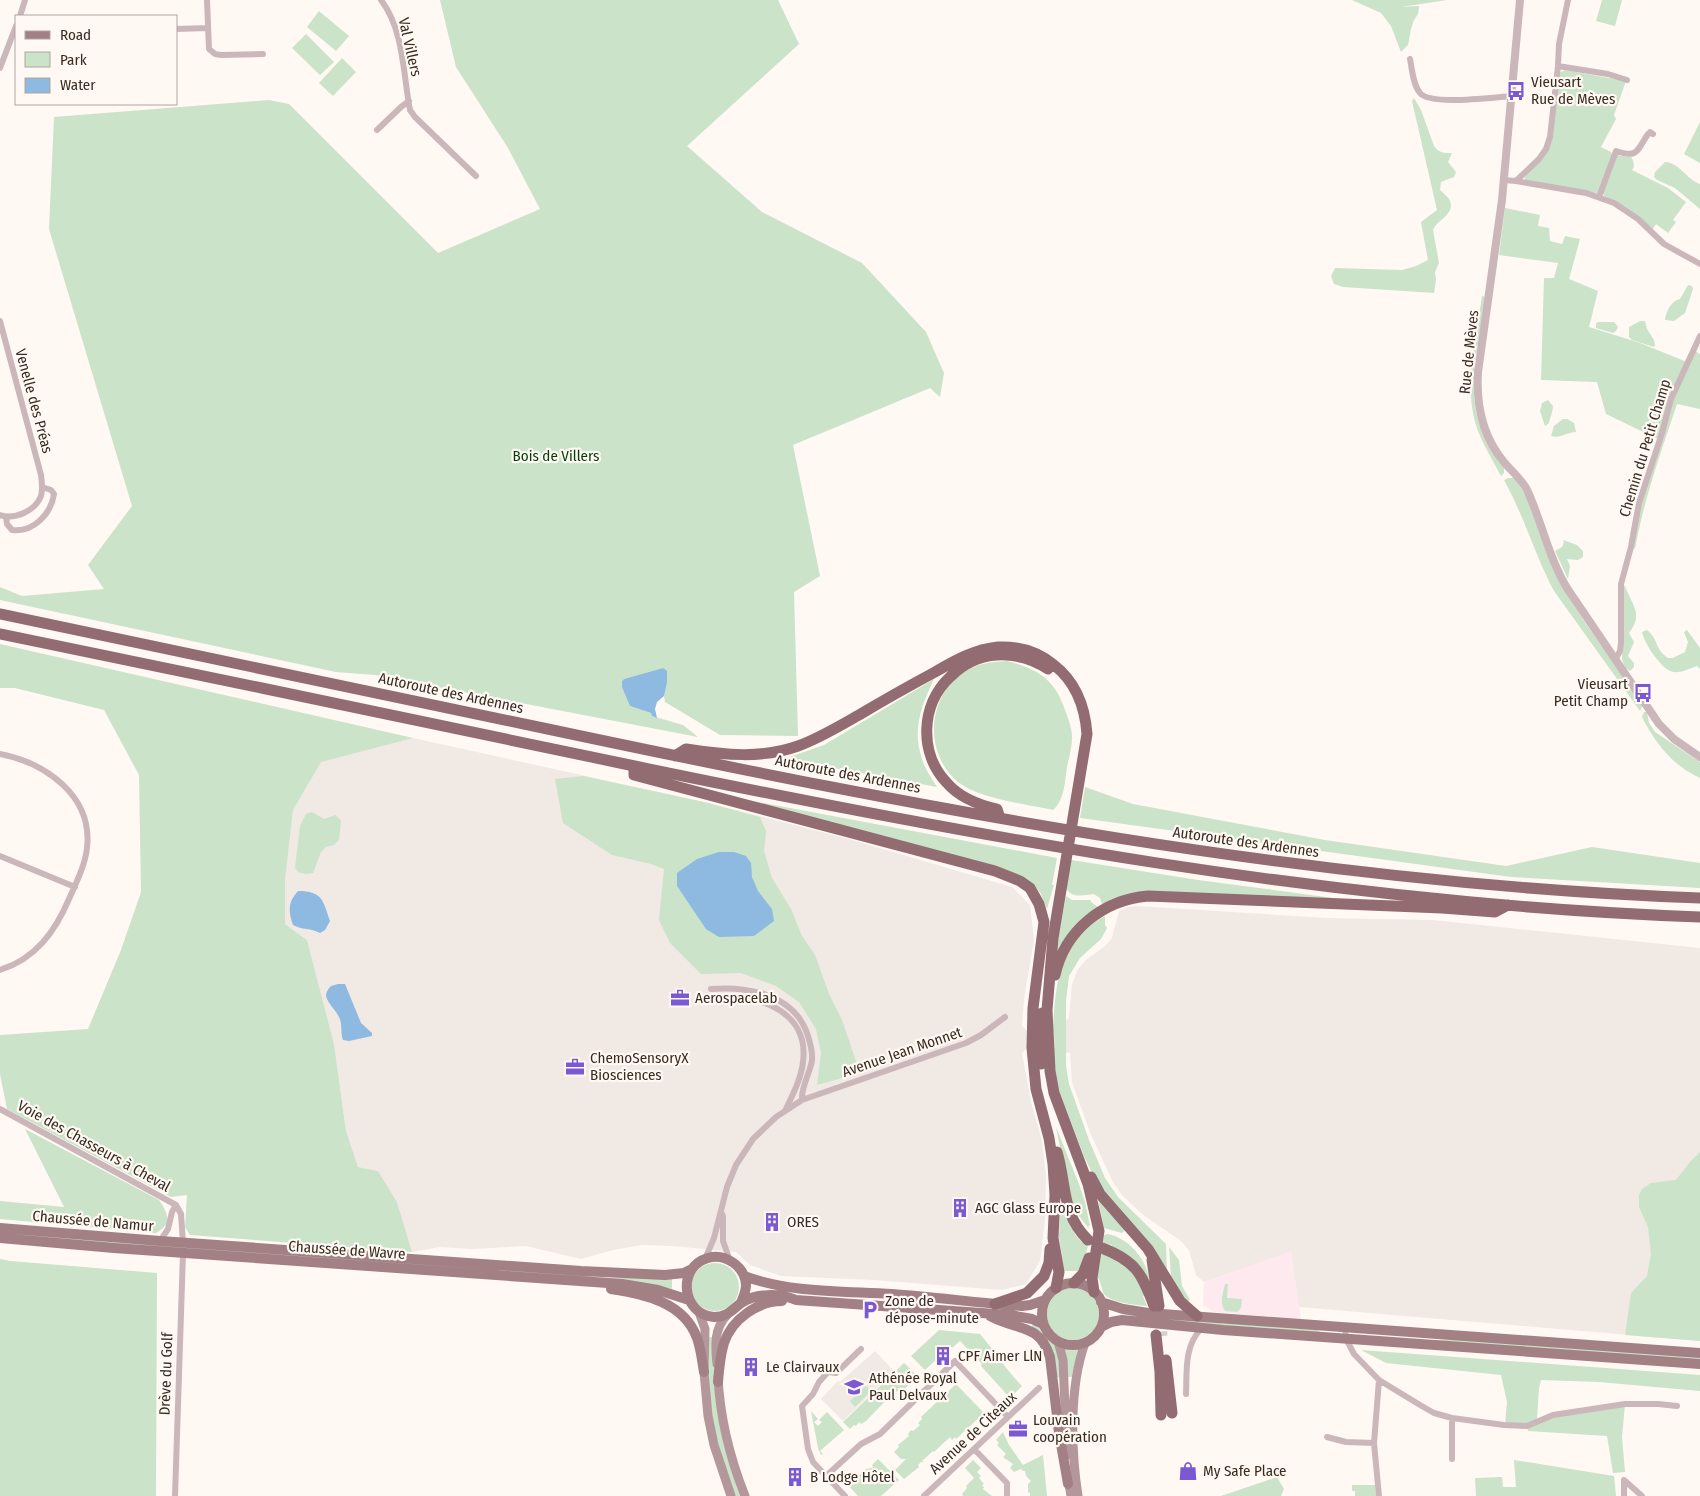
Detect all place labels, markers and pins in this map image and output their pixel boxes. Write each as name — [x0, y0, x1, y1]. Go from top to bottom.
place label: Vieusart Rue de Mèves — [1531, 73, 1615, 108]
bus stop icon: Vieusart Rue de Mèves — [1505, 80, 1527, 102]
place label: Vieusart Petit Champ — [1554, 675, 1628, 710]
bus stop icon: Vieusart Petit Champ — [1632, 682, 1654, 704]
office icon: Aerospacelab — [669, 987, 691, 1009]
place label: Aerospacelab — [695, 989, 777, 1007]
place label: ChemoSensoryX Biosciences — [590, 1049, 689, 1084]
office icon: ChemoSensoryX Biosciences — [564, 1056, 586, 1078]
building icon: AGC Glass Europe — [949, 1197, 971, 1219]
place label: AGC Glass Europe — [975, 1199, 1081, 1217]
building icon: ORES — [761, 1211, 783, 1233]
place label: ORES — [787, 1213, 819, 1231]
place label: Zone de dépose-minute — [885, 1292, 979, 1327]
parking icon: Zone de dépose-minute — [859, 1299, 881, 1321]
building icon: CPF Aimer LlN — [932, 1345, 954, 1367]
place label: CPF Aimer LlN — [958, 1347, 1042, 1365]
building icon: Le Clairvaux — [740, 1356, 762, 1378]
place label: Le Clairvaux — [766, 1358, 840, 1376]
place label: Athénée Royal Paul Delvaux — [869, 1369, 957, 1404]
school or university icon: Athénée Royal Paul Delvaux — [843, 1376, 865, 1398]
place label: Louvain coopération — [1033, 1411, 1107, 1446]
office icon: Louvain coopération — [1007, 1418, 1029, 1440]
shop icon: My Safe Place — [1177, 1460, 1199, 1482]
place label: My Safe Place — [1203, 1462, 1287, 1480]
building icon: B Lodge Hôtel — [784, 1466, 806, 1488]
place label: B Lodge Hôtel — [810, 1468, 895, 1486]

